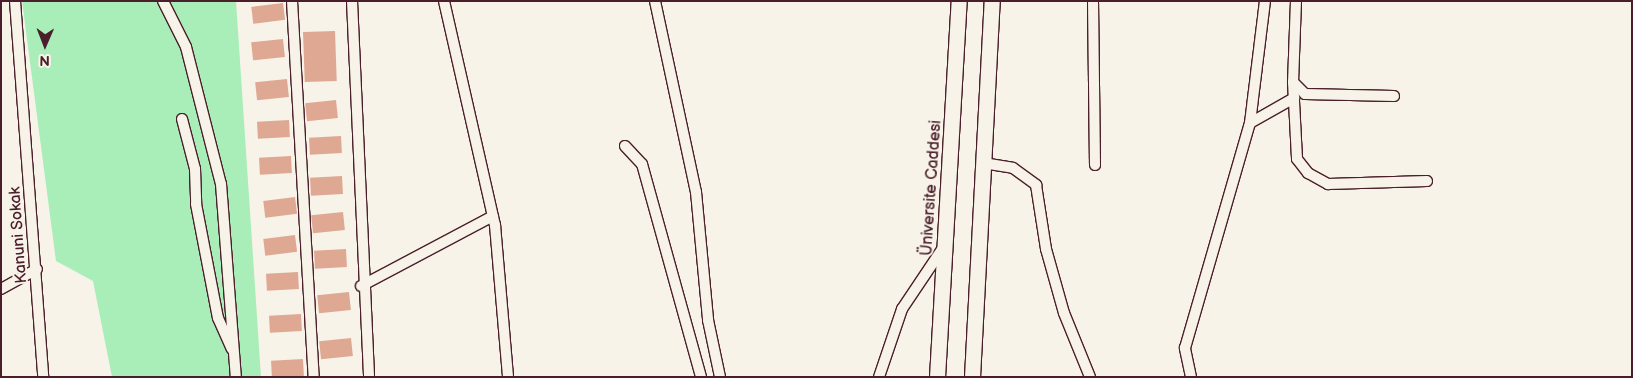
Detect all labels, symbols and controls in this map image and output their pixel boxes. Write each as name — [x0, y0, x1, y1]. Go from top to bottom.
north arrow — [20, 20, 70, 70]
text: N — [39, 52, 50, 69]
street label: Üniversite Caddesi — [918, 119, 946, 257]
street label: Kanuni Sokak — [6, 186, 32, 284]

